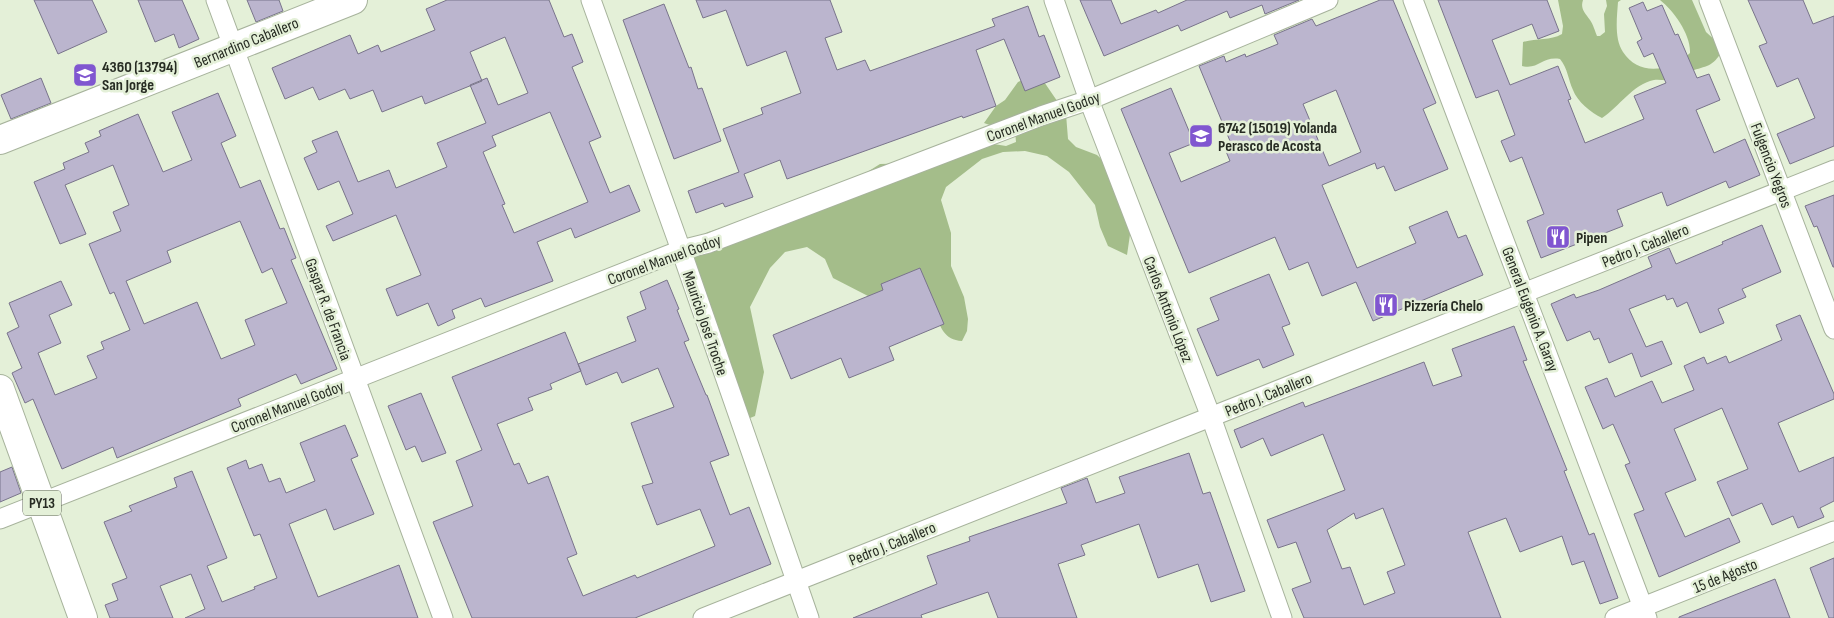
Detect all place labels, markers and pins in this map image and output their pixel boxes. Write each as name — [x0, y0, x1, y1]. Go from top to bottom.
place label: 4360 (13794) San Jorge — [102, 58, 177, 95]
school or university icon: 4360 (13794) San Jorge — [72, 62, 98, 88]
place label: 6742 (15019) Yolanda Perasco de Acosta — [1218, 119, 1337, 156]
school or university icon: 6742 (15019) Yolanda Perasco de Acosta — [1188, 123, 1214, 149]
restaurant icon: Pipen — [1545, 224, 1571, 250]
place label: Pipen — [1576, 229, 1607, 248]
restaurant icon: Pizzería Chelo — [1373, 292, 1399, 318]
place label: Pizzería Chelo — [1404, 297, 1483, 316]

